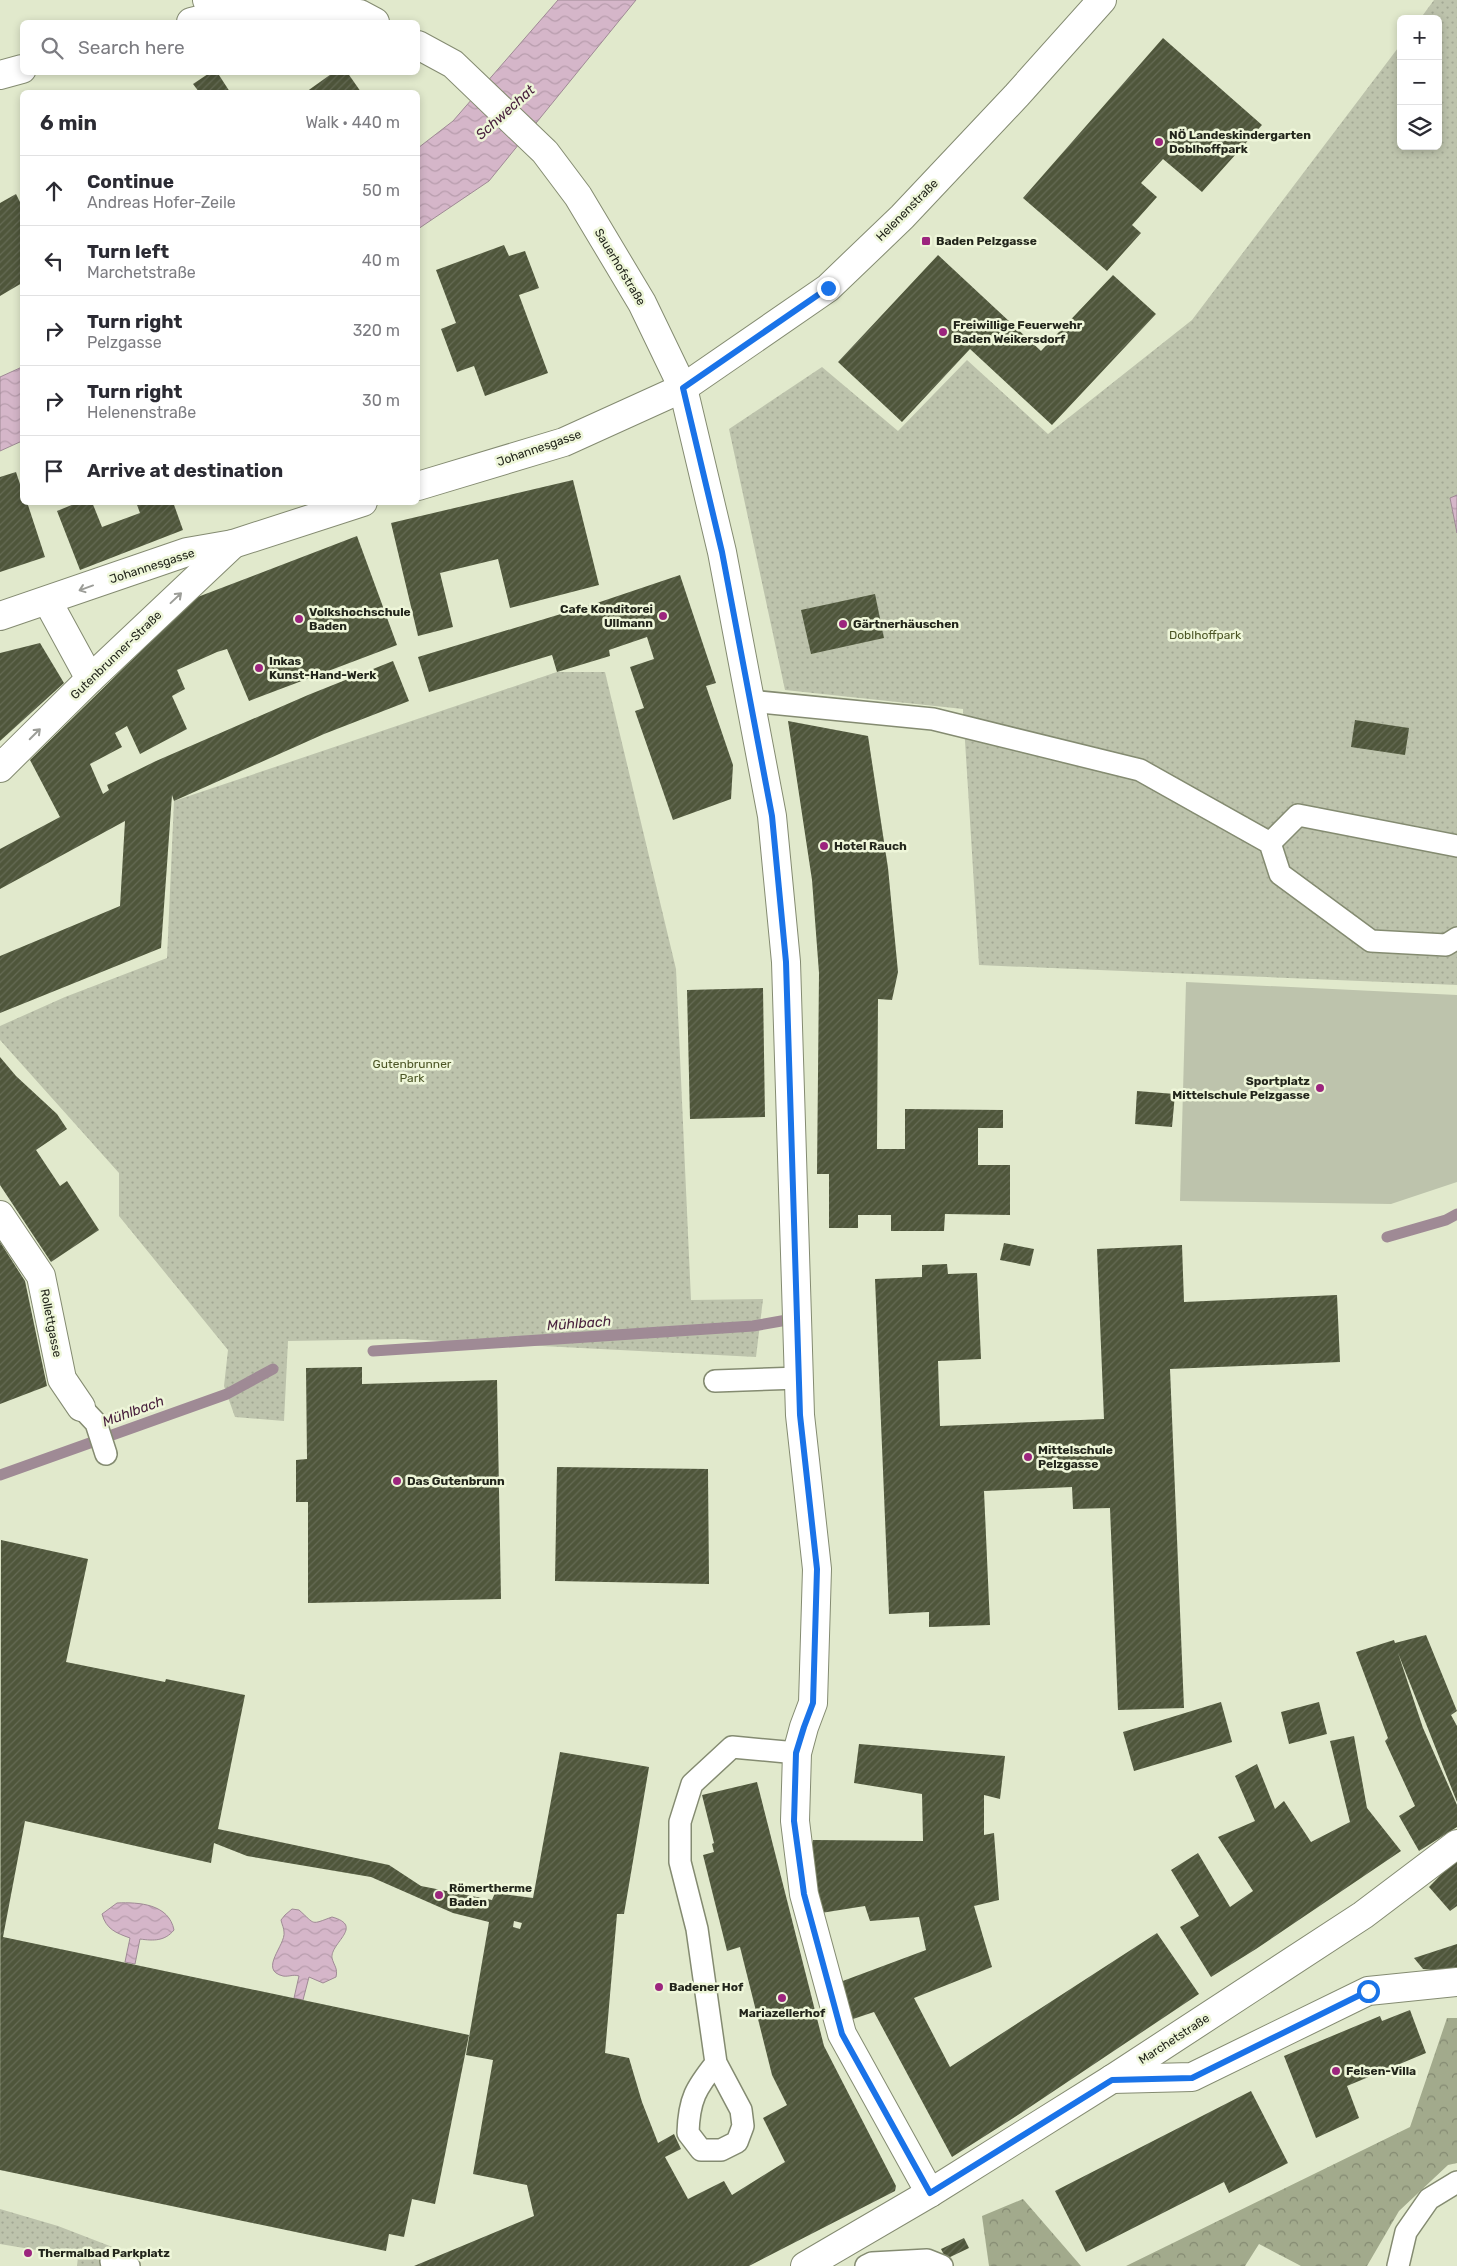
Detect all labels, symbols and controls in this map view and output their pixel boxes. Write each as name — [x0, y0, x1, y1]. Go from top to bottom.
map controls — [1397, 15, 1442, 150]
button: + — [1397, 15, 1442, 60]
search box — [20, 20, 420, 75]
icon: search — [38, 34, 66, 62]
text: Search here — [78, 36, 185, 59]
button: − — [1397, 60, 1442, 105]
water label: Schwechat — [472, 81, 539, 143]
button: layers — [1397, 105, 1442, 150]
text: 6 min — [40, 110, 97, 135]
text: Walk · 440 m — [305, 113, 400, 132]
place label: NÖ Landeskindergarten Doblhoffpark — [1169, 128, 1311, 156]
marker: NÖ Landeskindergarten Doblhoffpark — [1153, 136, 1165, 148]
text: Continue — [87, 170, 174, 193]
street label: Helenenstraße — [873, 176, 941, 244]
icon: ahead — [40, 177, 68, 205]
text: 50 m — [362, 181, 400, 200]
text: Andreas Hofer-Zeile — [87, 193, 236, 212]
street label: Sauerhofstraße — [592, 226, 649, 308]
place label: Baden Pelzgasse — [936, 234, 1037, 248]
marker: Baden Pelzgasse — [920, 235, 932, 247]
text: Turn left — [87, 240, 169, 263]
icon: left — [40, 247, 68, 275]
text: 40 m — [362, 251, 400, 270]
text: Marchetstraße — [87, 263, 196, 282]
route end — [817, 277, 840, 300]
text: Turn right — [87, 310, 182, 333]
icon: right — [40, 317, 68, 345]
place label: Freiwillige Feuerwehr Baden Weikersdorf — [953, 318, 1083, 346]
text: 320 m — [353, 321, 400, 340]
marker: Freiwillige Feuerwehr Baden Weikersdorf — [937, 326, 949, 338]
text: Pelzgasse — [87, 333, 162, 352]
text: Turn right — [87, 380, 182, 403]
icon: right — [40, 387, 68, 415]
text: 30 m — [362, 391, 400, 410]
text: Helenenstraße — [87, 403, 196, 422]
street label: Johannesgasse — [495, 427, 583, 469]
icon: arrive — [40, 457, 68, 485]
text: Arrive at destination — [87, 459, 283, 482]
street label: Johannesgasse — [108, 546, 197, 586]
one-way arrow — [79, 584, 94, 593]
one-way arrow — [170, 592, 182, 604]
place label: Cafe Konditorei Ullmann — [560, 602, 653, 630]
place label: Volkshochschule Baden — [309, 605, 411, 633]
street label: Gutenbrunner-Straße — [68, 608, 165, 702]
marker: Cafe Konditorei Ullmann — [657, 610, 669, 622]
marker: Volkshochschule Baden — [293, 613, 305, 625]
place label: Gärtnerhäuschen — [853, 617, 959, 631]
marker: Gärtnerhäuschen — [837, 618, 849, 630]
park label: Doblhoffpark — [1169, 628, 1242, 642]
place label: Inkas Kunst-Hand-Werk — [269, 654, 376, 682]
marker: Inkas Kunst-Hand-Werk — [253, 662, 265, 674]
one-way arrow — [28, 728, 41, 740]
place label: Hotel Rauch — [834, 839, 907, 853]
marker: Hotel Rauch — [818, 840, 830, 852]
park label: Gutenbrunner Park — [373, 1057, 452, 1085]
place label: Sportplatz Mittelschule Pelzgasse — [1172, 1074, 1310, 1102]
marker: Sportplatz Mittelschule Pelzgasse — [1314, 1082, 1326, 1094]
street label: Rollettgasse — [38, 1288, 65, 1359]
water label: Mühlbach — [546, 1313, 612, 1334]
water label: Mühlbach — [100, 1392, 166, 1430]
place label: Mittelschule Pelzgasse — [1038, 1443, 1113, 1471]
marker: Mittelschule Pelzgasse — [1022, 1451, 1034, 1463]
place label: Das Gutenbrunn — [407, 1474, 505, 1488]
marker: Das Gutenbrunn — [391, 1475, 403, 1487]
place label: Römertherme Baden — [449, 1881, 532, 1909]
marker: Römertherme Baden — [433, 1889, 445, 1901]
place label: Badener Hof — [669, 1980, 744, 1994]
route start — [1357, 1980, 1380, 2003]
marker: Badener Hof — [653, 1981, 665, 1993]
marker: Mariazellerhof — [776, 1992, 788, 2004]
place label: Mariazellerhof — [739, 2006, 826, 2020]
street label: Marchetstraße — [1136, 2011, 1212, 2067]
place label: Felsen-Villa — [1346, 2064, 1416, 2078]
marker: Felsen-Villa — [1330, 2065, 1342, 2077]
place label: Thermalbad Parkplatz — [38, 2246, 170, 2260]
marker: Thermalbad Parkplatz — [22, 2247, 34, 2259]

